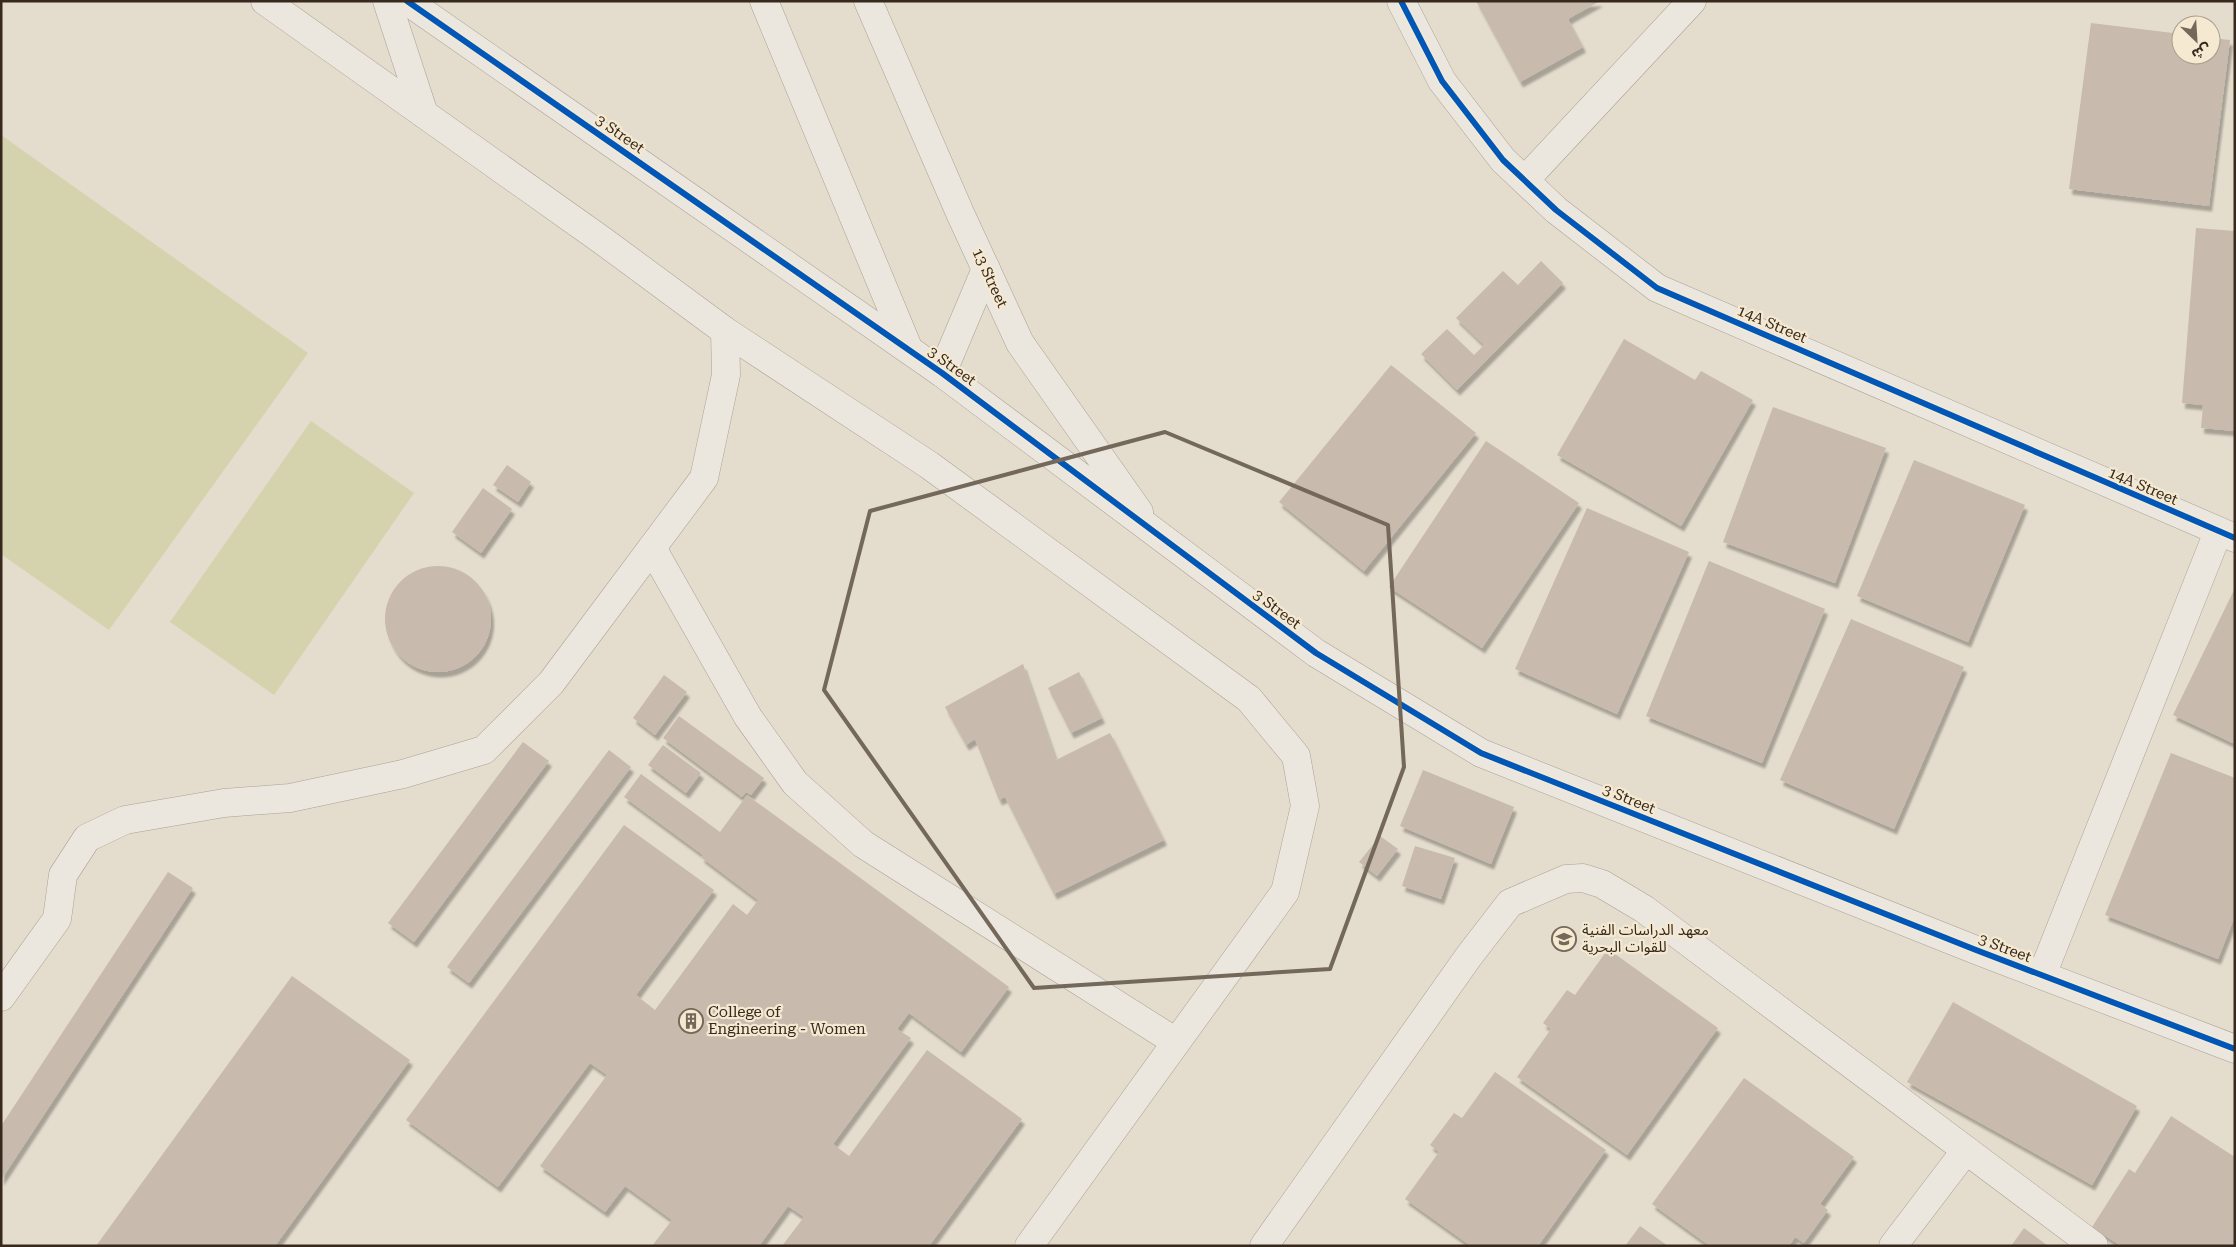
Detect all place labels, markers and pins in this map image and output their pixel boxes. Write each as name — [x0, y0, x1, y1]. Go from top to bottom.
place label: معهد الدراسات الفنية للقوات البحرية — [1582, 921, 1709, 956]
school or university icon: معهد الدراسات الفنية للقوات البحرية — [1551, 926, 1577, 952]
place label: College of Engineering - Women — [708, 1003, 866, 1038]
building icon: College of Engineering - Women — [678, 1008, 704, 1034]

